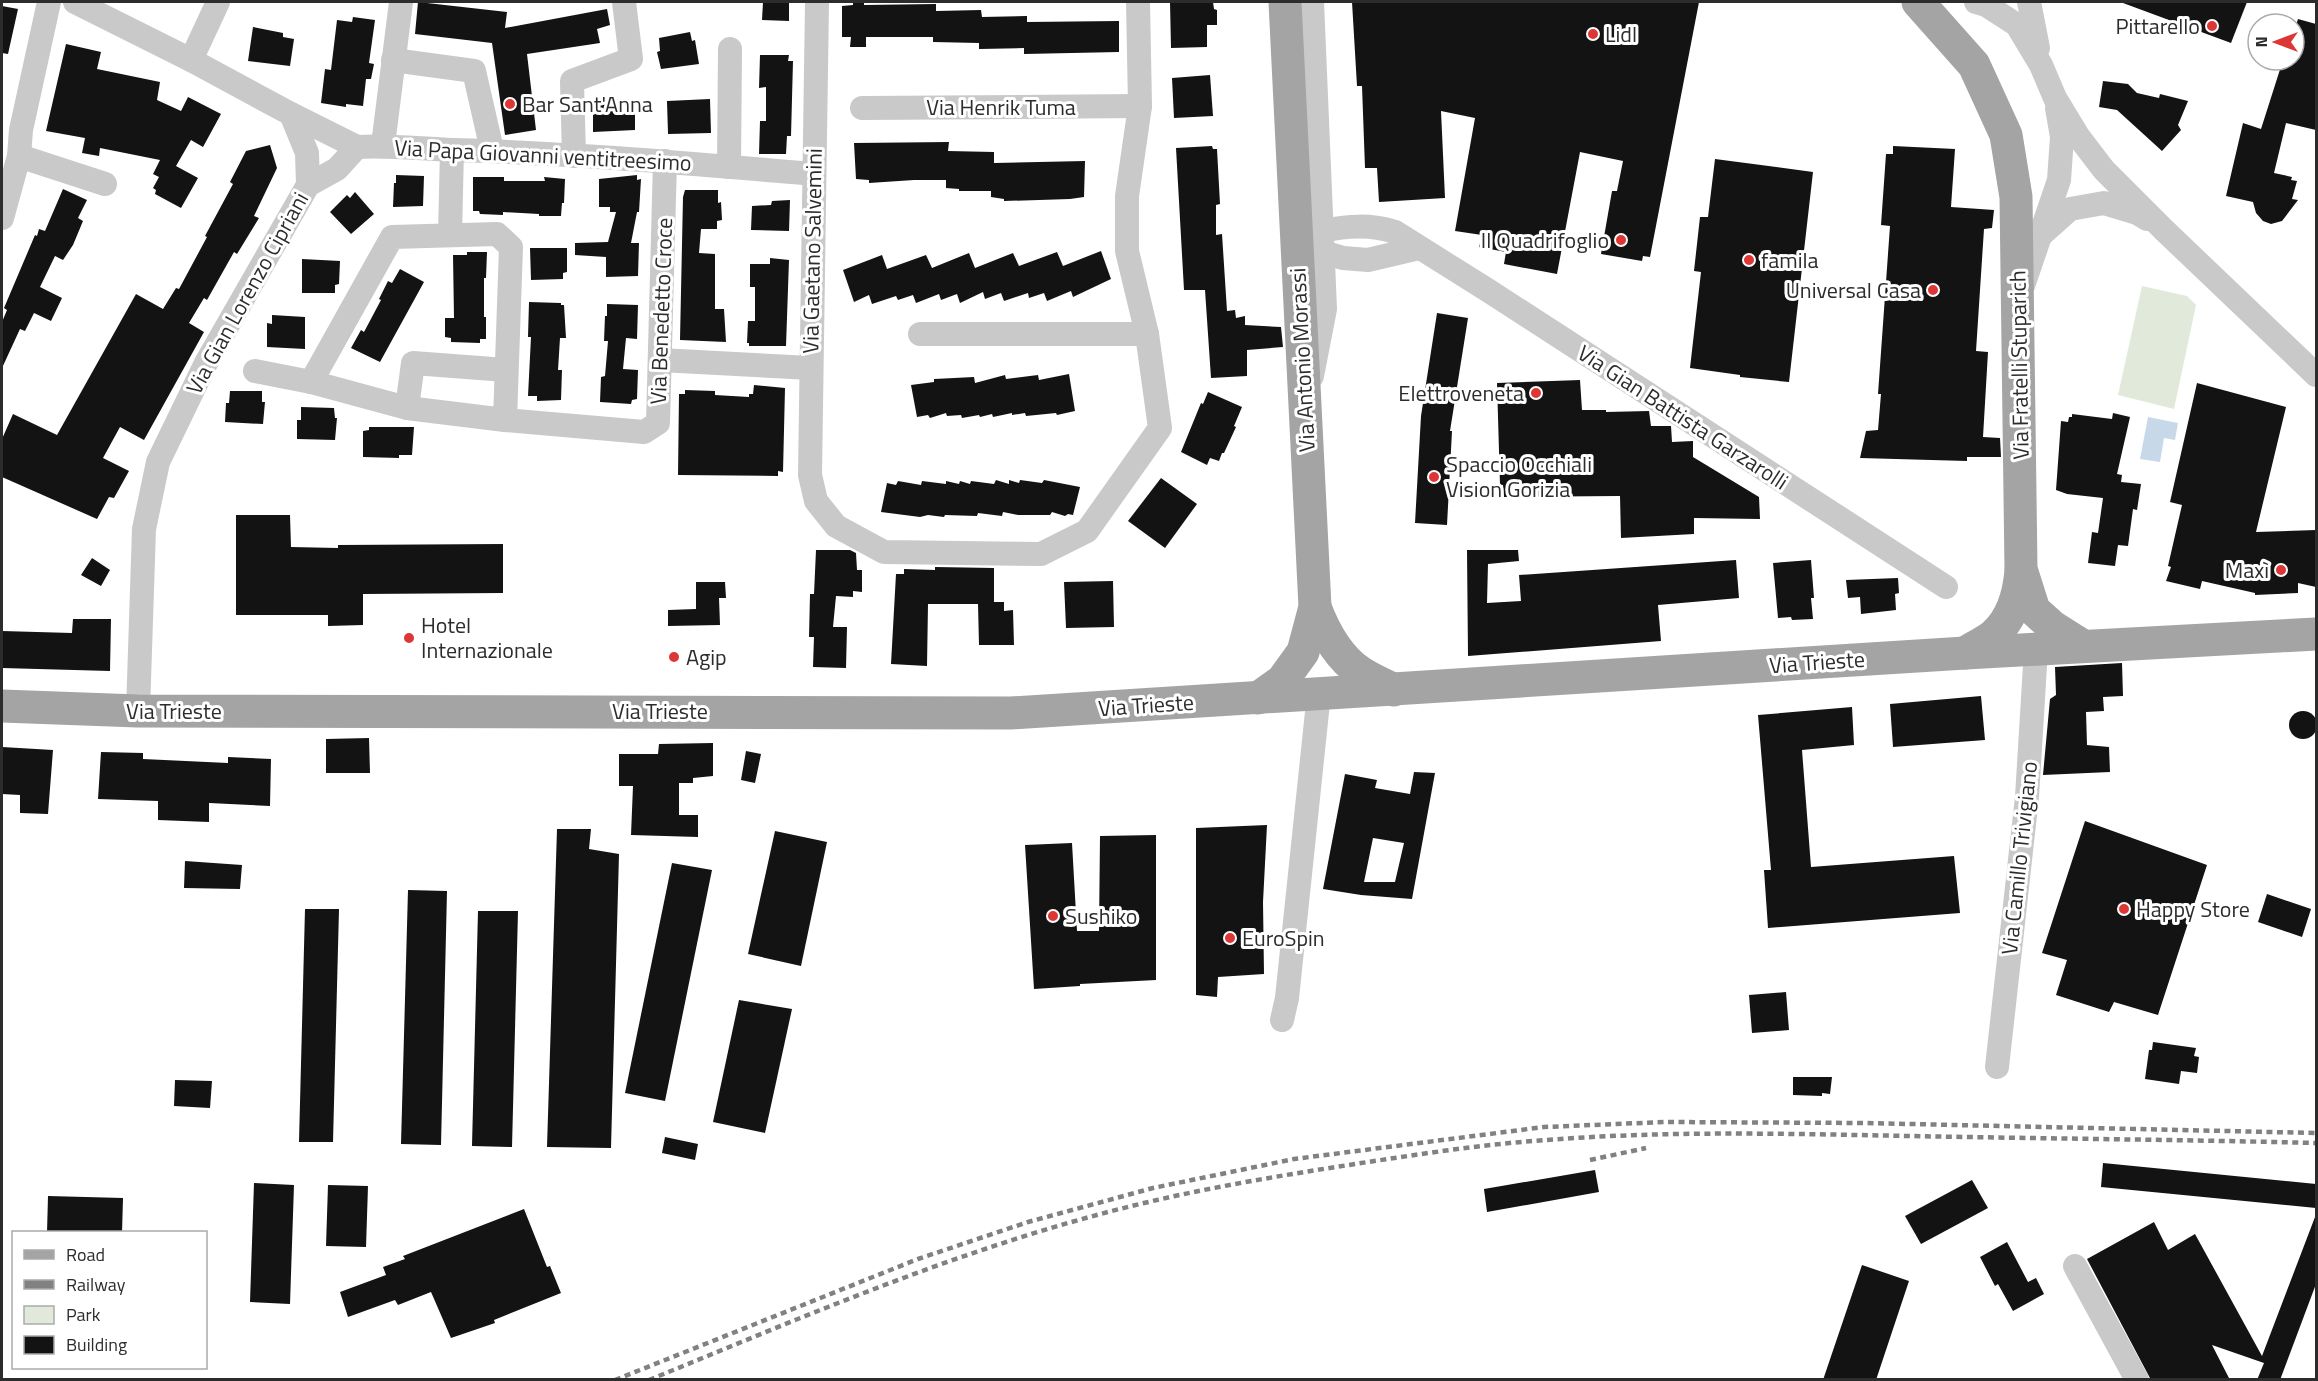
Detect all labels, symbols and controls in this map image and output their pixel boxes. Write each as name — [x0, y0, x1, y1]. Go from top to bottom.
place label: Pittarello — [2115, 9, 2200, 43]
north arrow — [2246, 12, 2306, 72]
place label: Lidl — [1605, 17, 1637, 51]
marker: Pittarello — [2205, 19, 2219, 33]
marker: Lidl — [1586, 27, 1600, 41]
text: N — [2249, 36, 2273, 48]
place label: Bar Sant'Anna — [522, 87, 653, 121]
street label: Via Henrik Tuma — [926, 90, 1076, 124]
marker: Bar Sant'Anna — [503, 97, 517, 111]
street label: Via Papa Giovanni ventitreesimo — [394, 130, 692, 180]
street label: Via Gaetano Salvemini — [793, 148, 831, 354]
street label: Via Gian Lorenzo Cipriani — [177, 186, 317, 400]
street label: Via Benedetto Croce — [641, 217, 681, 405]
place label: Il Quadrifoglio — [1481, 223, 1609, 257]
marker: Il Quadrifoglio — [1614, 233, 1628, 247]
place label: famila — [1761, 243, 1819, 277]
marker: famila — [1742, 253, 1756, 267]
street label: Via Antonio Morassi — [1280, 267, 1324, 453]
street label: Via Fratelli Stuparich — [2000, 270, 2038, 460]
place label: Universal Casa — [1786, 273, 1921, 307]
marker: Universal Casa — [1926, 283, 1940, 297]
street label: Via Gian Battista Garzarolli — [1571, 336, 1795, 498]
place label: Elettroveneta — [1398, 376, 1524, 410]
marker: Elettroveneta — [1529, 386, 1543, 400]
place label: Spaccio Occhiali Vision Gorizia — [1446, 447, 1592, 506]
marker: Spaccio Occhiali Vision Gorizia — [1427, 470, 1441, 484]
place label: Maxì — [2225, 553, 2269, 587]
marker: Maxì — [2274, 563, 2288, 577]
place label: Hotel Internazionale — [421, 608, 553, 667]
marker: Hotel Internazionale — [402, 631, 416, 645]
place label: Agip — [686, 640, 727, 674]
street label: Via Trieste — [1768, 642, 1866, 682]
marker: Agip — [667, 650, 681, 664]
street label: Via Trieste — [1097, 685, 1195, 725]
street label: Via Trieste — [126, 694, 222, 728]
street label: Via Trieste — [612, 694, 708, 728]
street label: Via Camillo Trivigiano — [1992, 760, 2046, 956]
place label: Happy Store — [2136, 892, 2250, 926]
place label: Sushiko — [1065, 899, 1137, 933]
marker: Happy Store — [2117, 902, 2131, 916]
marker: Sushiko — [1046, 909, 1060, 923]
place label: EuroSpin — [1242, 921, 1325, 955]
marker: EuroSpin — [1223, 931, 1237, 945]
legend — [12, 1231, 207, 1369]
text: Road — [66, 1241, 105, 1268]
text: Railway — [66, 1271, 126, 1298]
text: Park — [66, 1301, 101, 1328]
text: Building — [66, 1331, 127, 1358]

